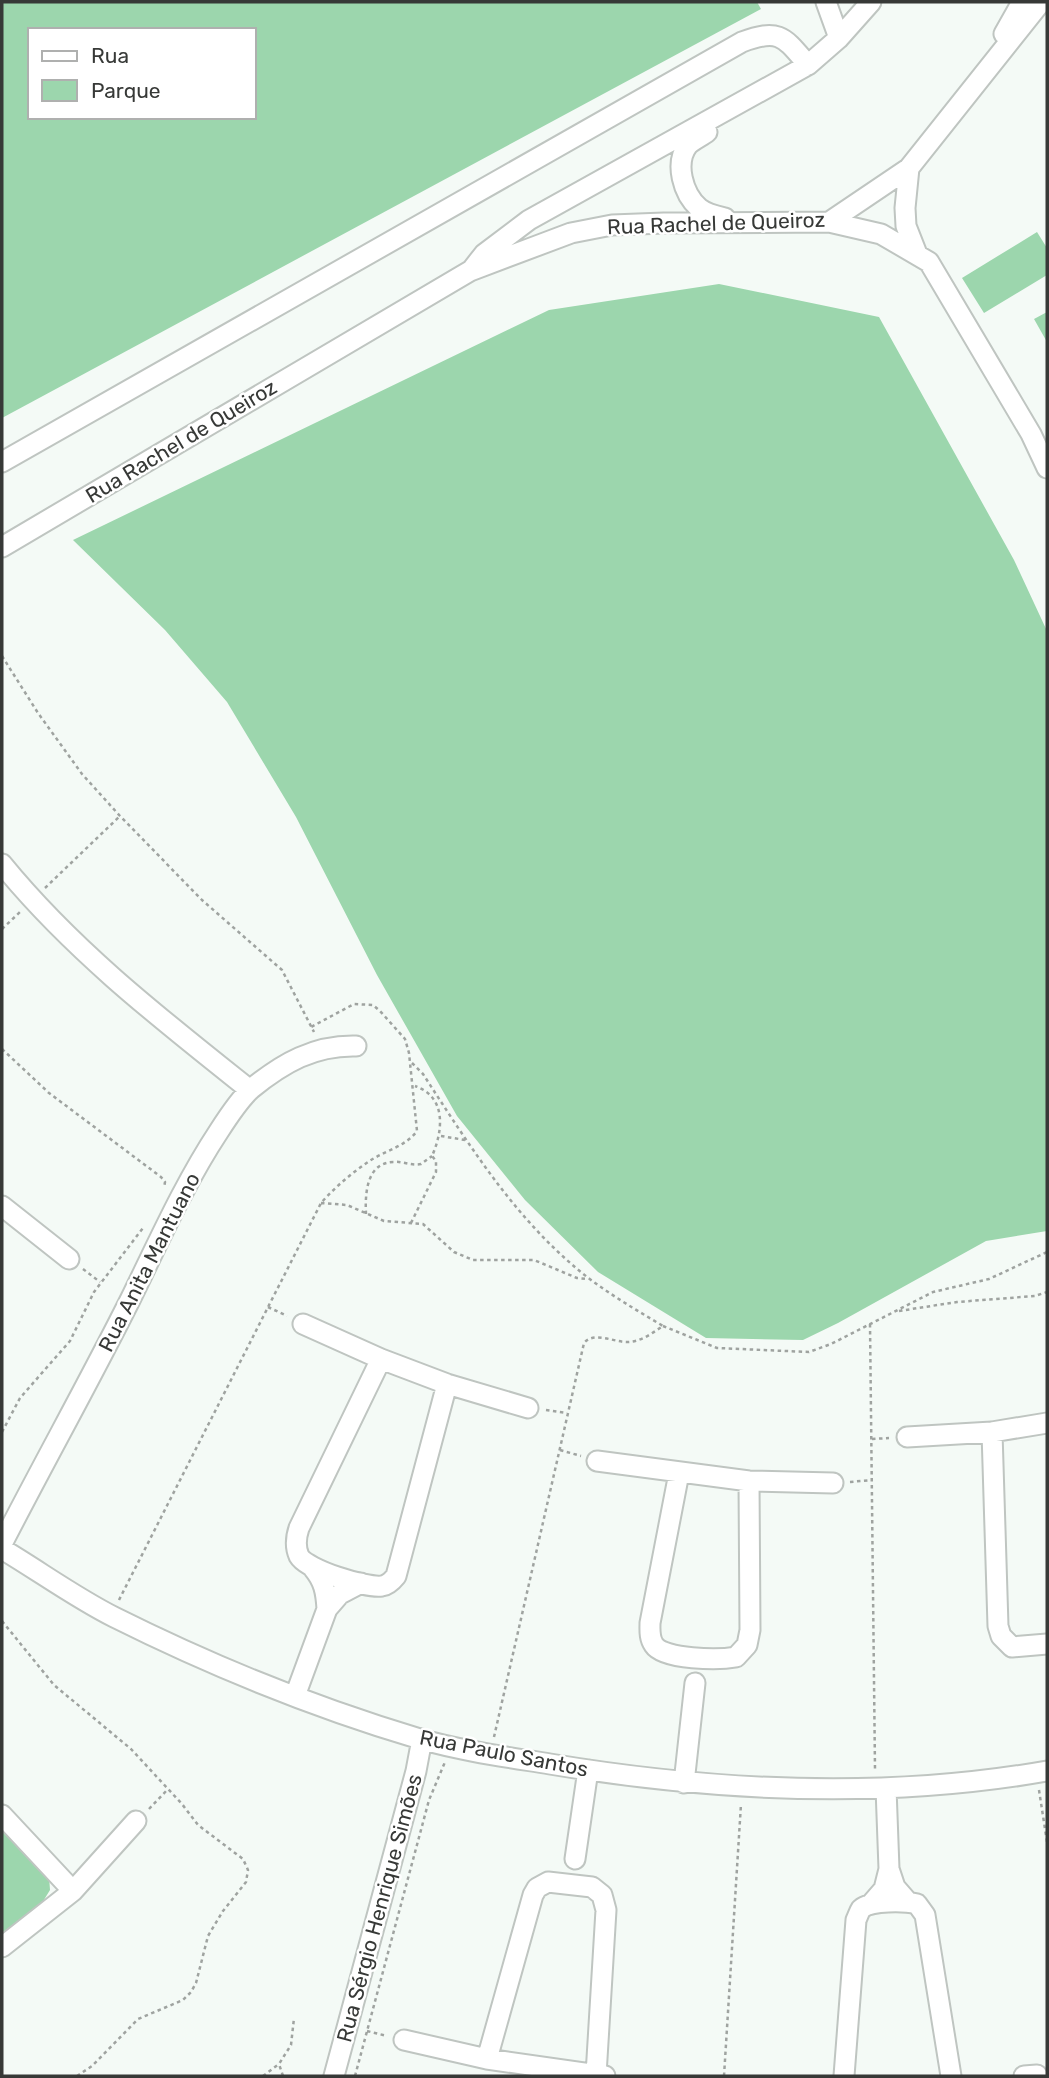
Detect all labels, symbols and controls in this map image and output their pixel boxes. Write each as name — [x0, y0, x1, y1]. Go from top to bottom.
legend — [28, 28, 256, 119]
text: Rua — [91, 43, 129, 68]
text: Parque — [91, 78, 161, 103]
street label: Rua Rachel de Queiroz — [606, 207, 826, 239]
street label: Rua Rachel de Queiroz — [81, 374, 281, 508]
street label: Rua Anita Mantuano — [93, 1168, 205, 1356]
street label: Rua Paulo Santos — [418, 1724, 590, 1782]
street label: Rua Sérgio Henrique Simões — [331, 1771, 427, 2045]

